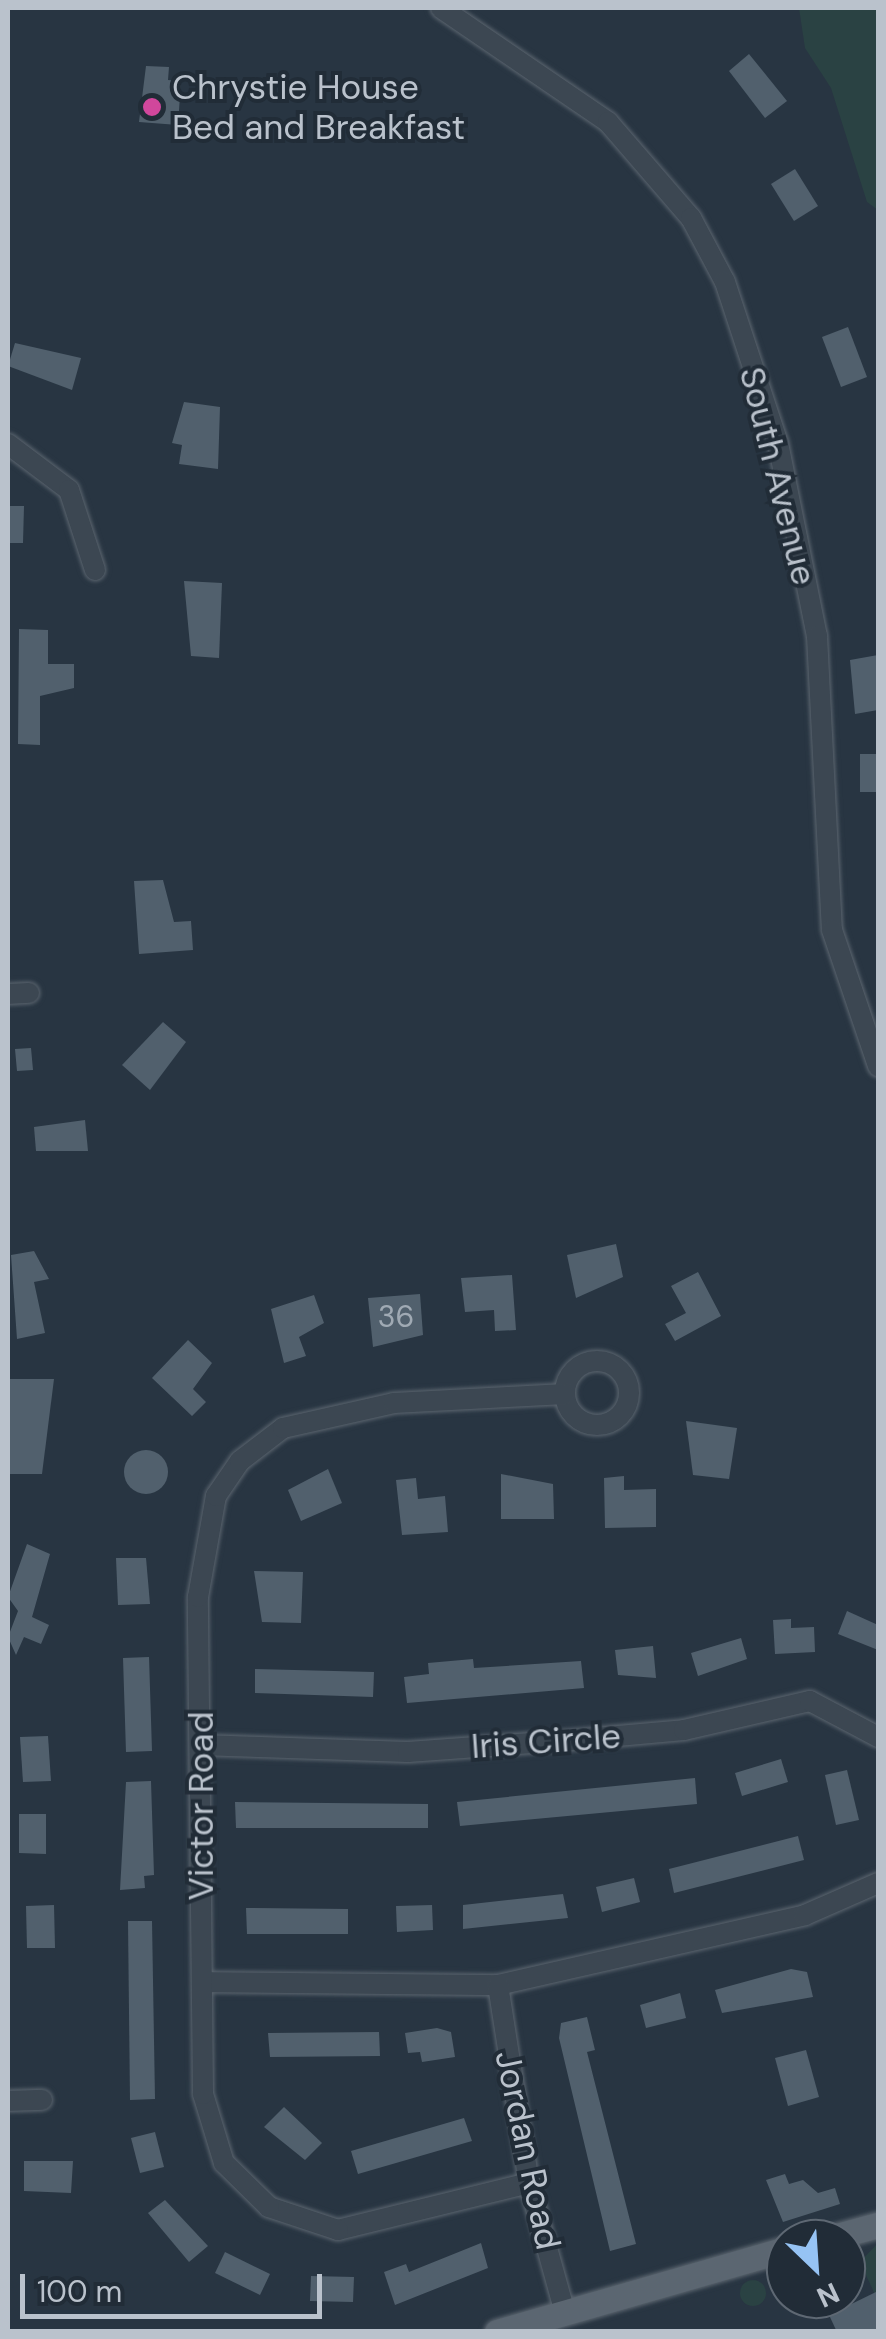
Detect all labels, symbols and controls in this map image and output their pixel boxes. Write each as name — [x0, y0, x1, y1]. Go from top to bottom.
place label: Chrystie House Bed and Breakfast — [172, 66, 465, 148]
marker: Chrystie House Bed and Breakfast — [141, 96, 163, 118]
street label: South Avenue — [731, 363, 825, 589]
house number: 36 — [378, 1299, 414, 1335]
street label: Victor Road — [180, 1711, 222, 1901]
street label: Iris Circle — [470, 1715, 622, 1767]
street label: Jordan Road — [486, 2047, 570, 2253]
north arrow — [766, 2219, 866, 2319]
scale bar — [25, 2254, 328, 2316]
text: 100 m — [37, 2272, 122, 2311]
text: N — [811, 2274, 845, 2316]

